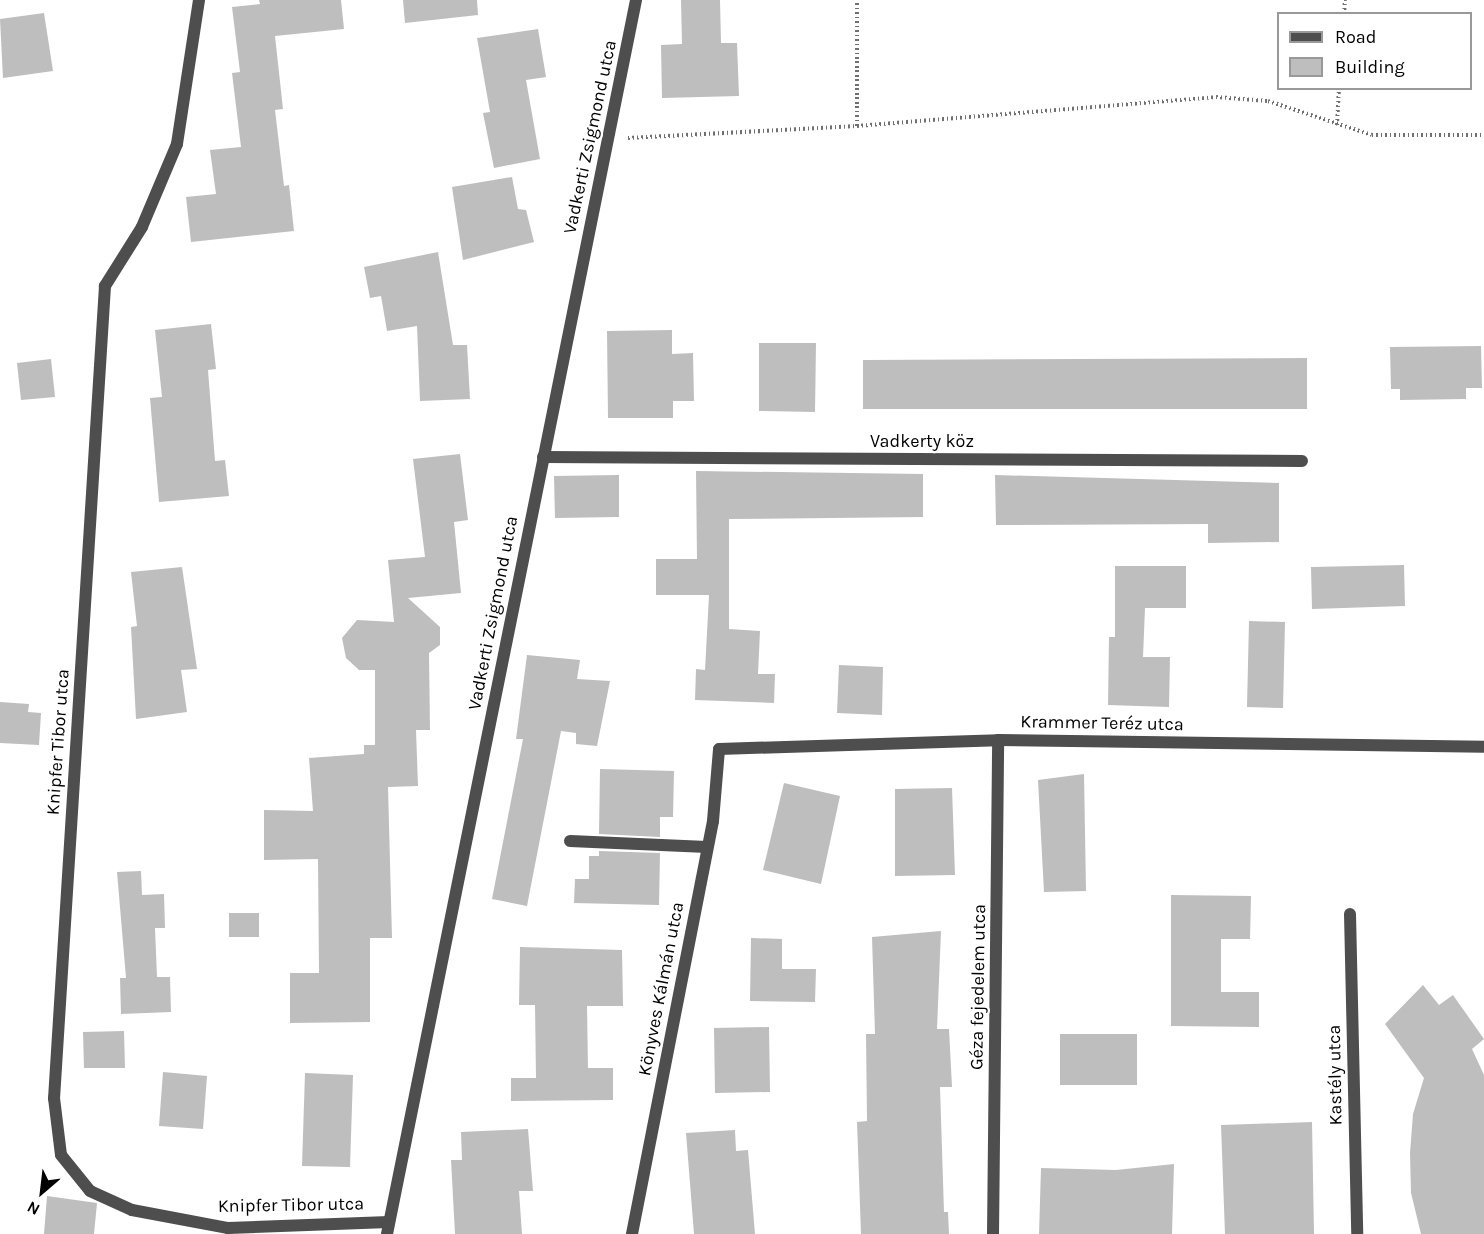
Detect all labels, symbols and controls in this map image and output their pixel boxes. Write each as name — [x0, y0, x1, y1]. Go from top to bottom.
legend — [1277, 12, 1472, 90]
text: Road — [1335, 26, 1376, 48]
street label: Vadkerti Zsigmond utca — [559, 38, 621, 236]
text: Building — [1335, 56, 1405, 78]
street label: Vadkerty köz — [870, 430, 974, 452]
street label: Vadkerti Zsigmond utca — [464, 514, 522, 712]
street label: Knipfer Tibor utca — [42, 668, 74, 816]
street label: Krammer Teréz utca — [1020, 711, 1184, 735]
street label: Könyves Kálmán utca — [634, 900, 688, 1078]
street label: Géza fejedelem utca — [966, 904, 990, 1070]
street label: Kastély utca — [1323, 1024, 1347, 1126]
north arrow — [12, 1162, 72, 1222]
street label: Knipfer Tibor utca — [218, 1193, 364, 1217]
text: N — [24, 1197, 43, 1219]

